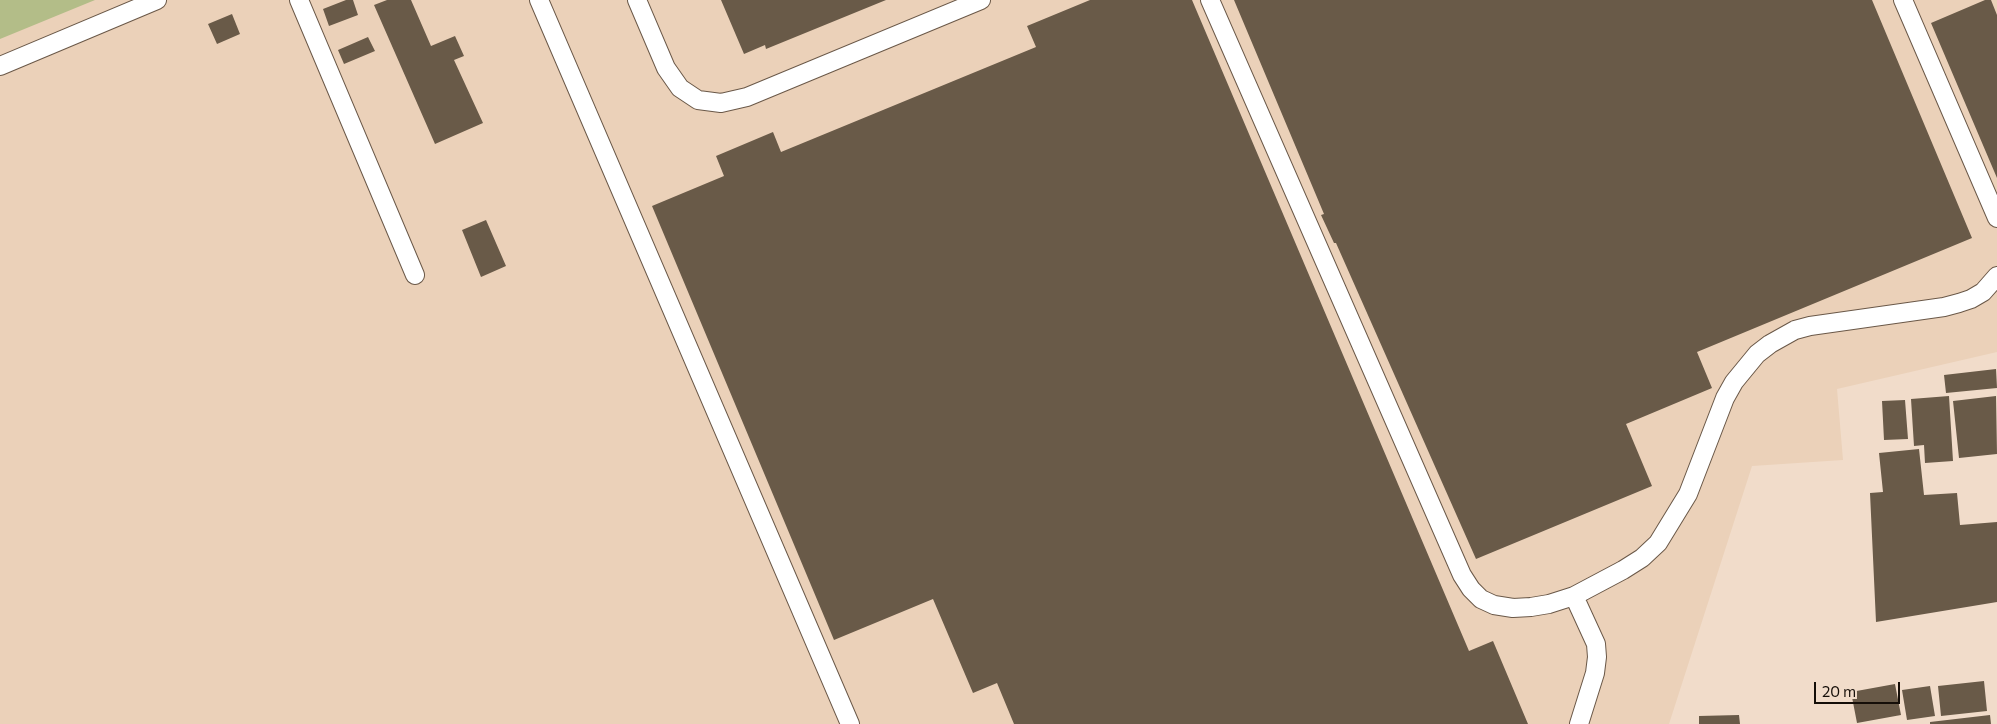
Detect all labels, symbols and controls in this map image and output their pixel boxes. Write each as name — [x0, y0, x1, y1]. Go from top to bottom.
scale bar — [1817, 672, 1903, 704]
text: 20 m — [1822, 682, 1856, 700]

